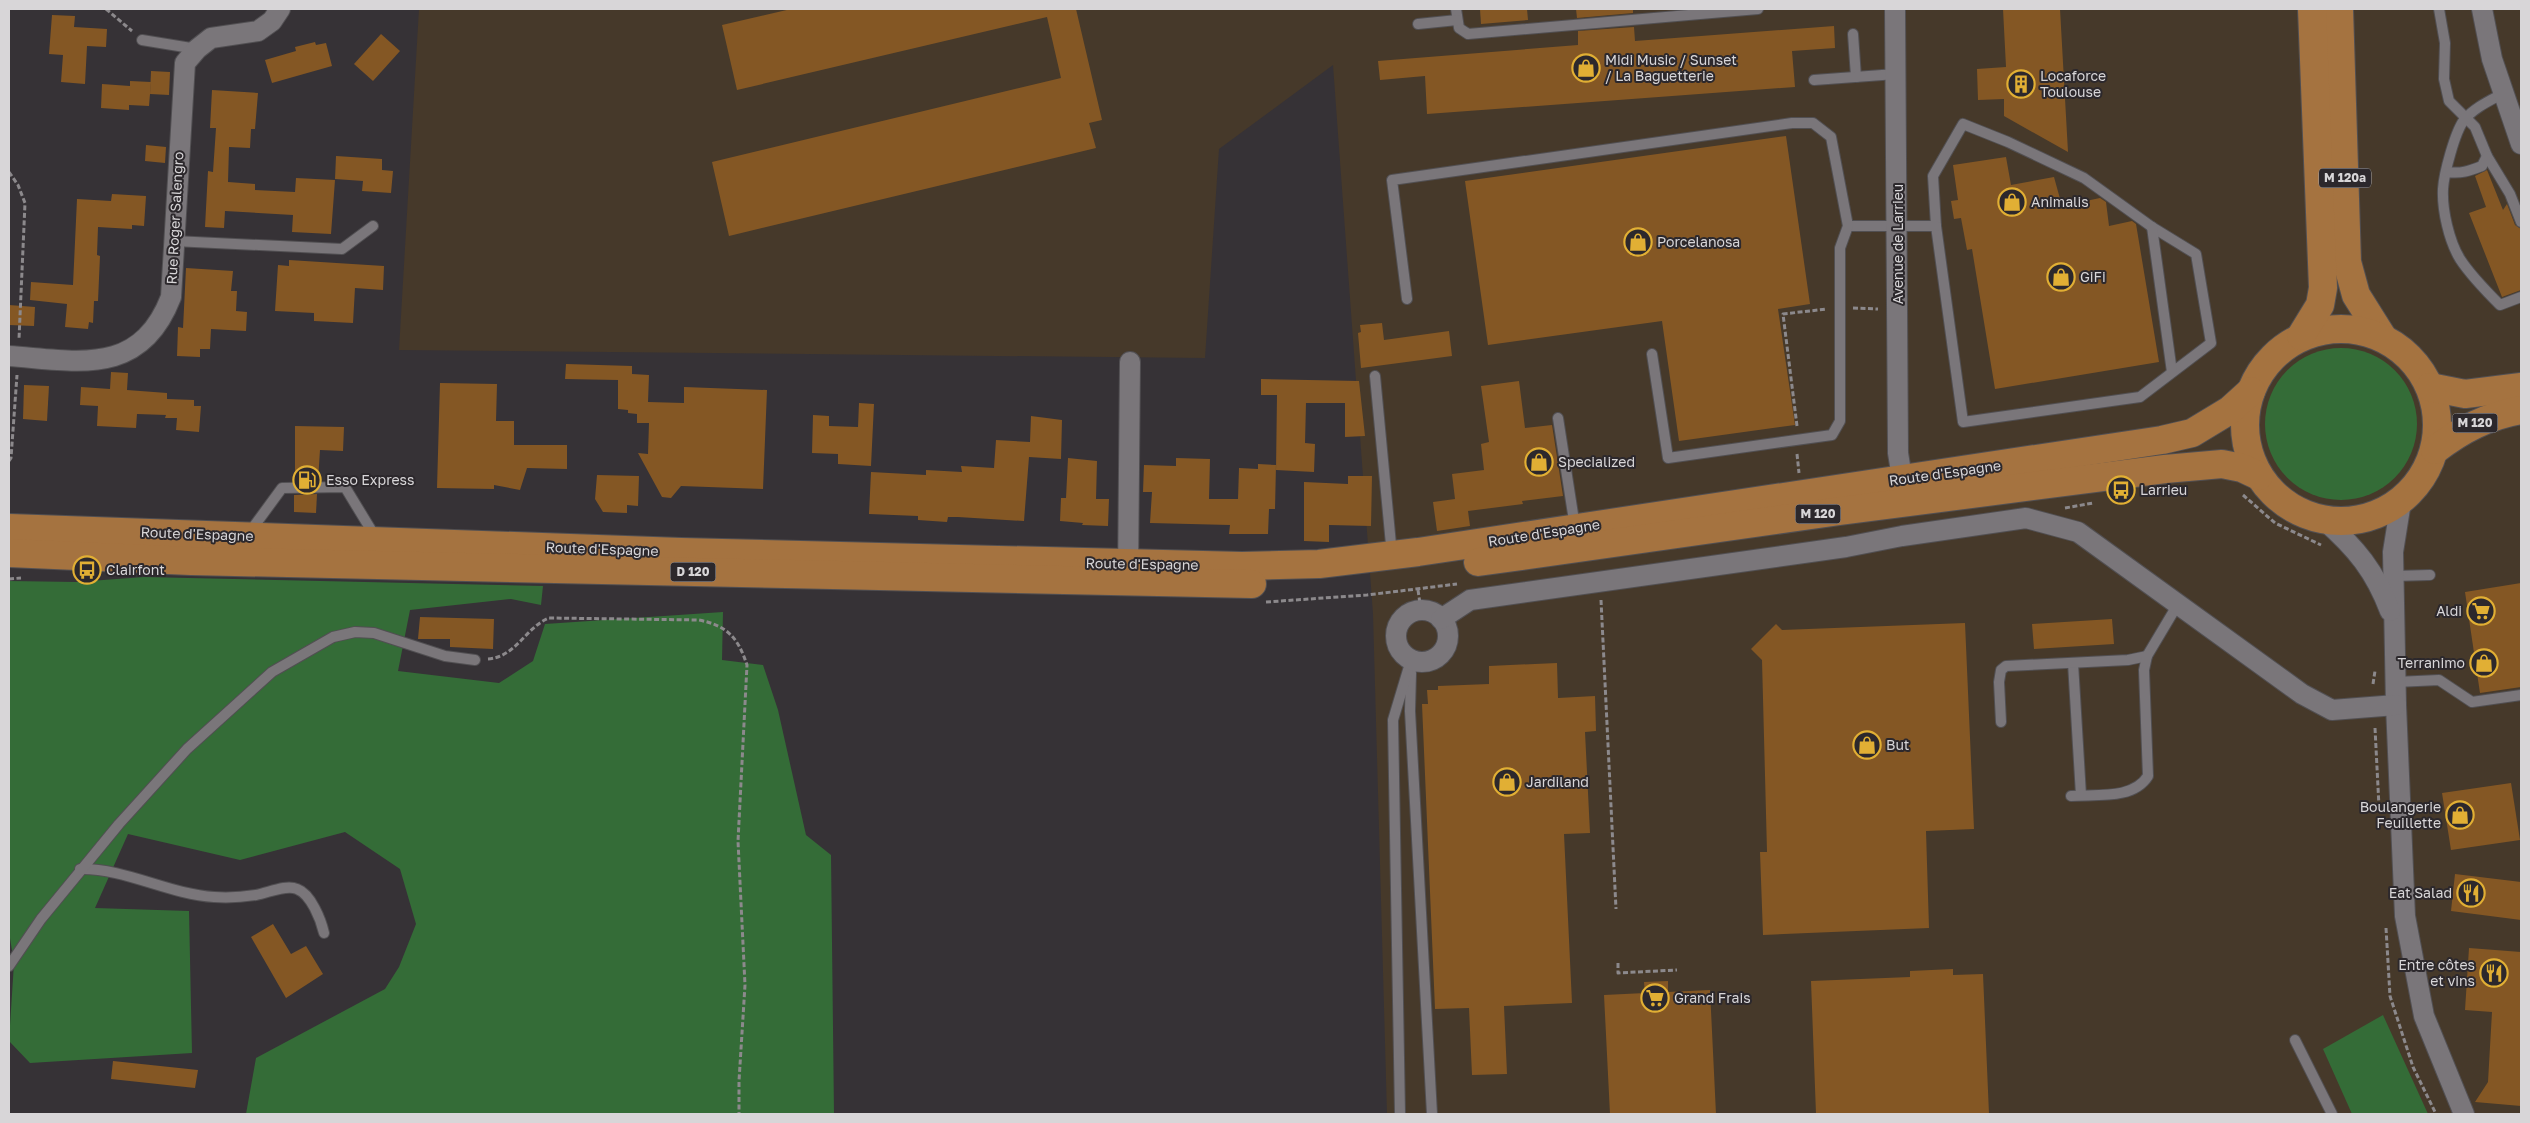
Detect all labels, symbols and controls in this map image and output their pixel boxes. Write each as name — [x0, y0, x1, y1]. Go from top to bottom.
place label: Midi Music / Sunset / La Baguetterie — [1605, 51, 1737, 84]
shop icon: Midi Music / Sunset / La Baguetterie — [1571, 53, 1601, 83]
place label: Locaforce Toulouse — [2040, 67, 2106, 100]
building icon: Locaforce Toulouse — [2006, 69, 2036, 99]
street label: Rue Roger Salengro — [163, 151, 186, 285]
road number: M 120a — [2319, 168, 2371, 188]
street label: Avenue de Larrieu — [1889, 184, 1906, 304]
shop icon: Animalis — [1997, 187, 2027, 217]
place label: Animalis — [2031, 193, 2089, 210]
shop icon: Porcelanosa — [1623, 227, 1653, 257]
place label: Porcelanosa — [1657, 233, 1740, 250]
shop icon: GiFi — [2046, 262, 2076, 292]
place label: GiFi — [2080, 268, 2106, 285]
road number: M 120 — [2452, 413, 2498, 432]
shop icon: Specialized — [1524, 447, 1554, 477]
place label: Specialized — [1558, 453, 1635, 470]
street label: Route d'Espagne — [1888, 456, 2002, 489]
fuel station icon: Esso Express — [292, 465, 322, 495]
place label: Esso Express — [326, 471, 414, 488]
bus stop icon: Larrieu — [2106, 475, 2136, 505]
place label: Larrieu — [2140, 481, 2187, 498]
road number: M 120 — [1796, 504, 1840, 524]
street label: Route d'Espagne — [1487, 515, 1601, 550]
street label: Route d'Espagne — [140, 523, 254, 544]
street label: Route d'Espagne — [545, 538, 659, 559]
street label: Route d'Espagne — [1085, 554, 1199, 573]
bus stop icon: Clairfont — [72, 555, 102, 585]
place label: Clairfont — [106, 561, 165, 578]
road number: D 120 — [670, 562, 716, 582]
supermarket icon: Aldi — [2466, 596, 2496, 626]
place label: Aldi — [2436, 602, 2462, 619]
shop icon: Terranimo — [2469, 648, 2499, 678]
place label: Terranimo — [2398, 654, 2465, 671]
shop icon: But — [1852, 730, 1882, 760]
place label: But — [1886, 736, 1909, 753]
shop icon: Jardiland — [1492, 767, 1522, 797]
place label: Jardiland — [1526, 773, 1589, 790]
place label: Boulangerie Feuillette — [2360, 798, 2441, 831]
shop icon: Boulangerie Feuillette — [2445, 800, 2475, 830]
restaurant icon: Eat Salad — [2456, 878, 2486, 908]
place label: Eat Salad — [2389, 884, 2452, 901]
place label: Entre côtes et vins — [2398, 956, 2475, 989]
restaurant icon: Entre côtes et vins — [2479, 958, 2509, 988]
supermarket icon: Grand Frais — [1640, 983, 1670, 1013]
place label: Grand Frais — [1674, 989, 1751, 1006]

